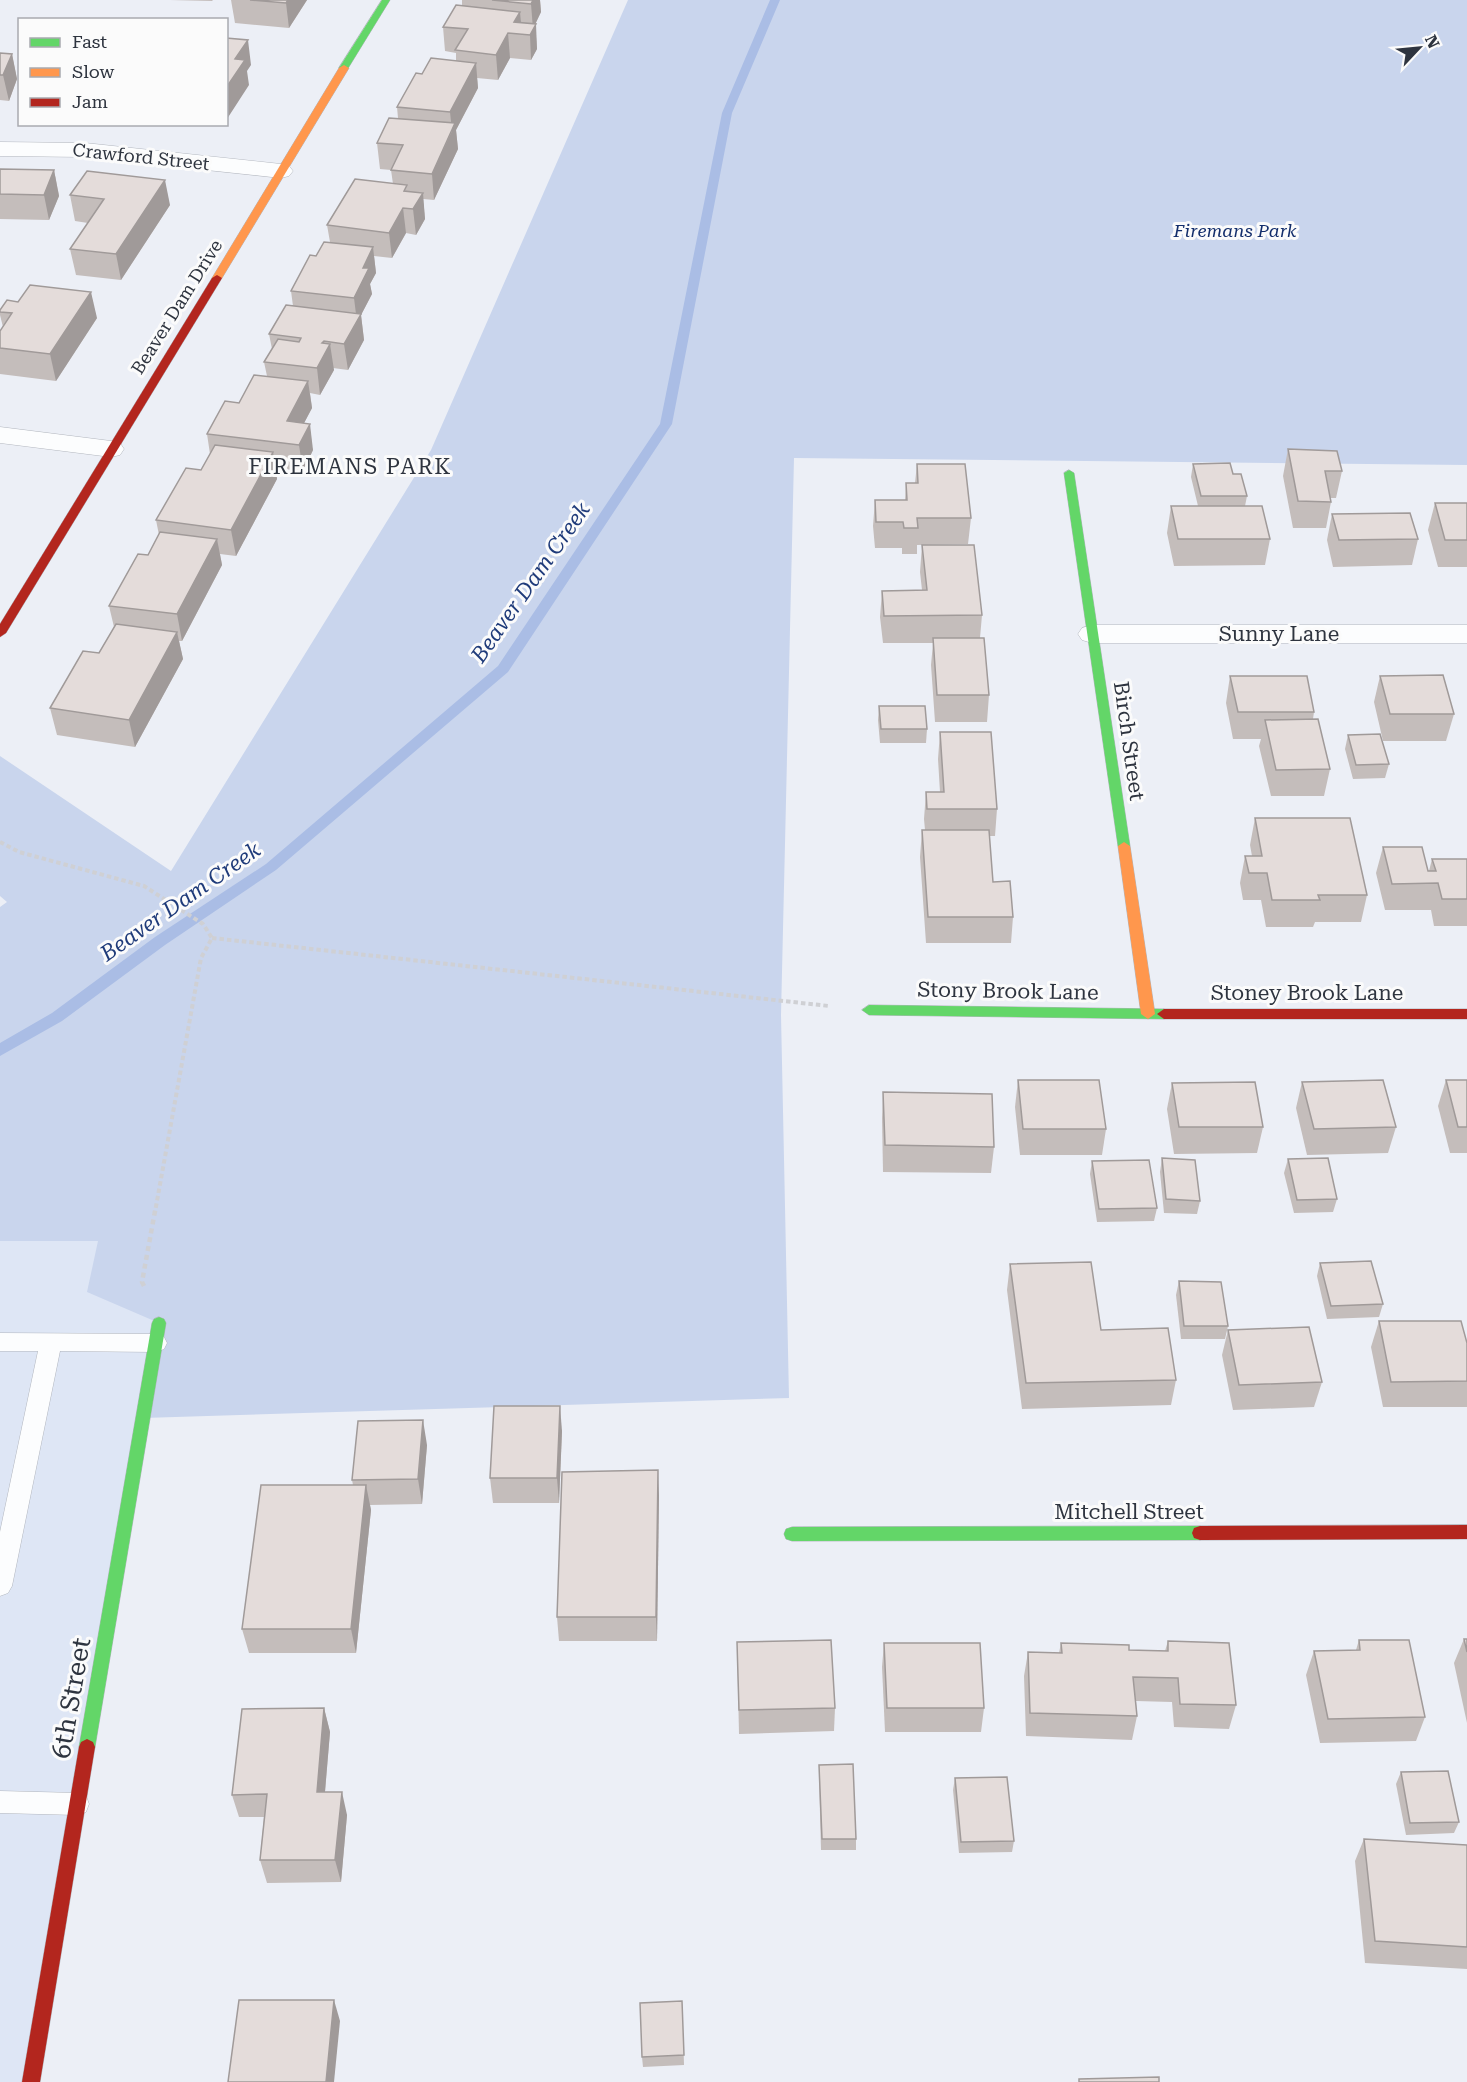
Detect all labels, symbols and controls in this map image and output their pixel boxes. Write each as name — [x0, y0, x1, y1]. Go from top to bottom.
legend — [18, 18, 228, 126]
north arrow — [1389, 18, 1449, 78]
text: Fast — [72, 31, 107, 52]
text: N — [1421, 32, 1443, 51]
text: Slow — [72, 61, 114, 82]
text: Jam — [72, 91, 108, 112]
street label: Crawford Street — [72, 139, 211, 174]
park label: Firemans Park — [1172, 220, 1297, 241]
street label: Beaver Dam Drive — [127, 235, 227, 378]
district label: FIREMANS PARK — [248, 454, 452, 479]
water label: Beaver Dam Creek — [465, 497, 595, 668]
street label: Sunny Lane — [1219, 622, 1339, 646]
street label: Birch Street — [1109, 680, 1149, 802]
water label: Beaver Dam Creek — [95, 837, 265, 967]
street label: Stony Brook Lane — [917, 977, 1099, 1005]
street label: Stoney Brook Lane — [1211, 981, 1403, 1005]
street label: Mitchell Street — [1054, 1500, 1204, 1524]
street label: 6th Street — [46, 1635, 96, 1761]

